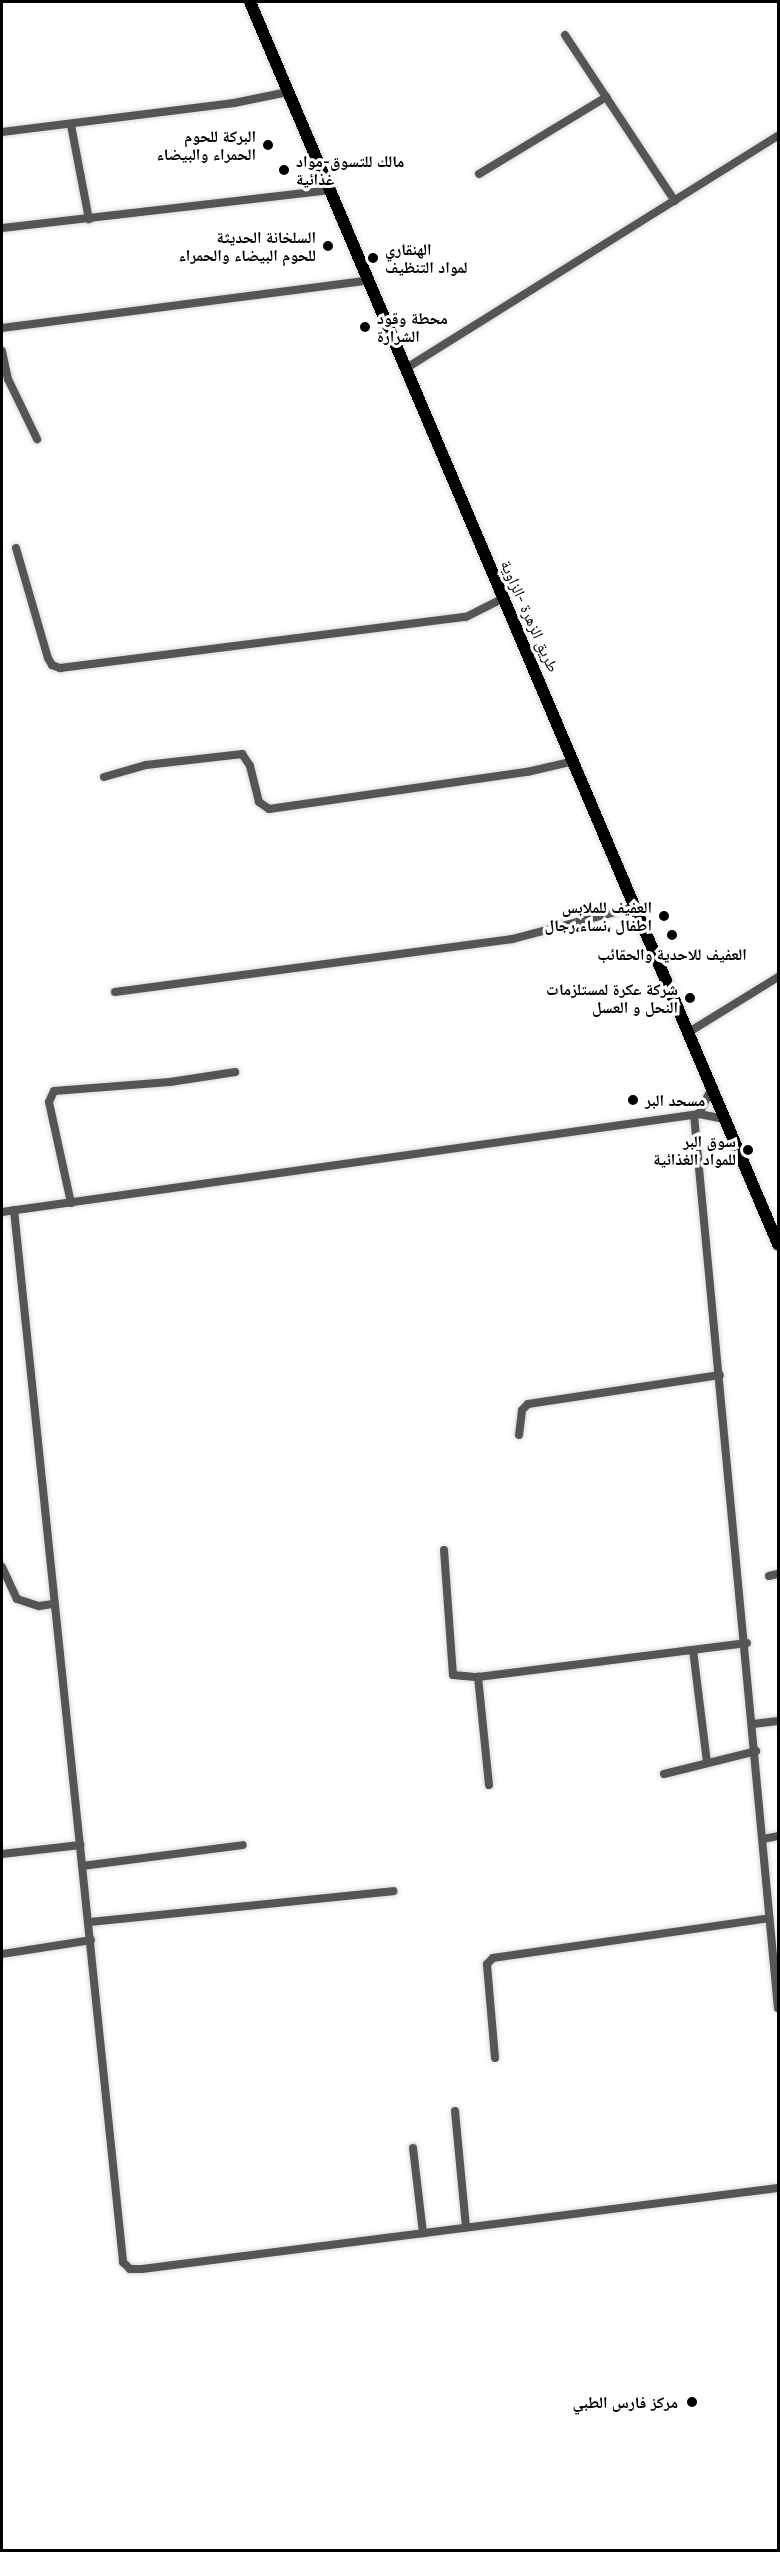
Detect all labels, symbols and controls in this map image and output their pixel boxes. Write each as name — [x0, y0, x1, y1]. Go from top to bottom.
place label: البركة للحوم الحمراء والبيضاء — [157, 126, 256, 164]
marker: البركة للحوم الحمراء والبيضاء — [261, 138, 275, 152]
place label: مالك للتسوق-مواد غذائية — [296, 151, 404, 189]
marker: مالك للتسوق-مواد غذائية — [277, 163, 291, 177]
place label: السلخانة الحديثة للحوم البيضاء والحمراء — [178, 227, 316, 265]
marker: السلخانة الحديثة للحوم البيضاء والحمراء — [321, 239, 335, 253]
place label: الهنقاري لمواد التنظيف — [385, 239, 468, 277]
marker: الهنقاري لمواد التنظيف — [366, 251, 380, 265]
place label: محطة وقود الشرارة — [377, 308, 448, 346]
marker: محطة وقود الشرارة — [358, 320, 372, 334]
street label: طريق الزهرة -الزاوية — [497, 557, 563, 675]
place label: العفيف للملابس اطفال ،نساء،رجال — [544, 897, 652, 935]
marker: العفيف للملابس اطفال ،نساء،رجال — [657, 909, 671, 923]
marker: العفيف للاحدية والحقائب — [665, 928, 679, 942]
place label: العفيف للاحدية والحقائب — [597, 944, 747, 964]
place label: شركة عكرة لمستلزمات النحل و العسل — [546, 979, 678, 1017]
marker: شركة عكرة لمستلزمات النحل و العسل — [683, 991, 697, 1005]
place label: مسحد البر — [645, 1090, 705, 1110]
marker: مسحد البر — [626, 1093, 640, 1107]
place label: سوق البر للمواد الغذائية — [653, 1131, 736, 1169]
marker: سوق البر للمواد الغذائية — [741, 1143, 755, 1157]
place label: مركز فارس الطبي — [572, 2392, 678, 2412]
marker: مركز فارس الطبي — [683, 2393, 701, 2411]

